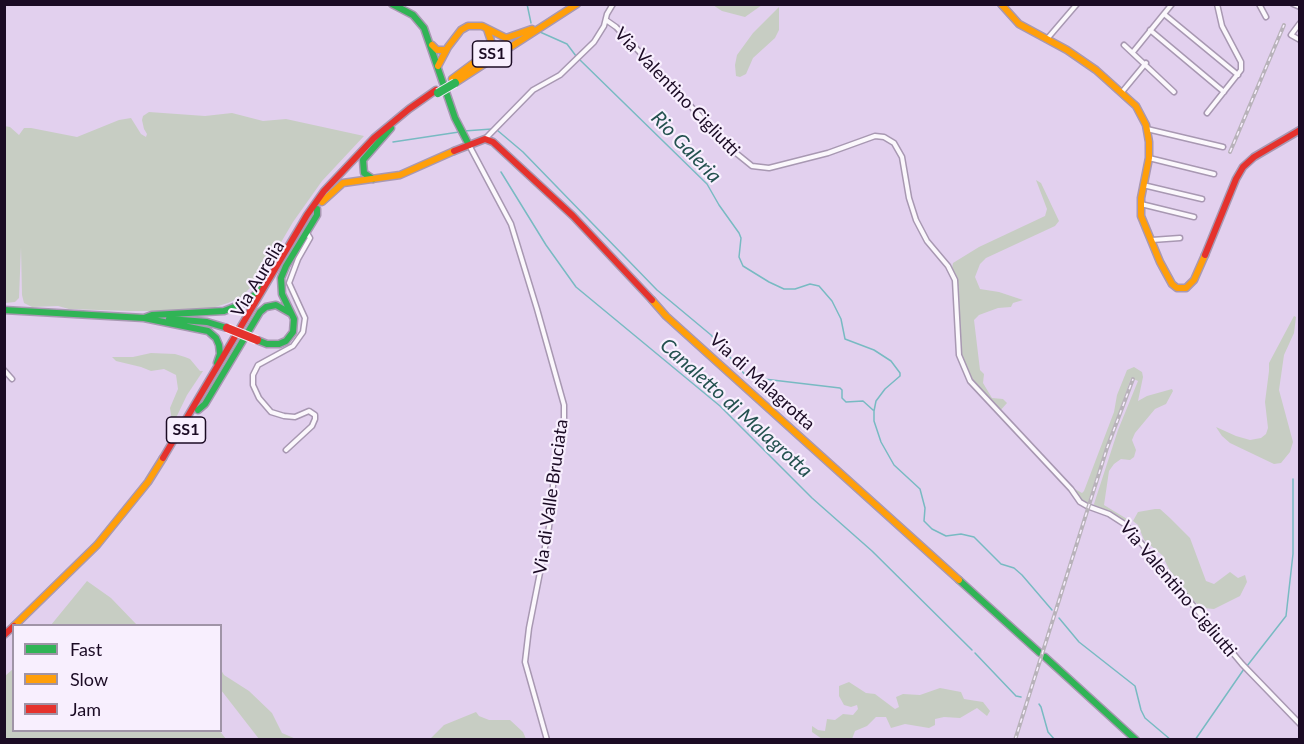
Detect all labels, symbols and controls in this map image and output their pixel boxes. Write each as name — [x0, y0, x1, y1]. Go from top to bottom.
street label: Via Valentino Cigliutti — [610, 23, 744, 161]
road number: SS1 — [472, 41, 512, 67]
water label: Rio Galeria — [646, 106, 726, 188]
street label: Via Aurelia — [227, 237, 289, 321]
street label: Via di Malagrotta — [705, 329, 819, 435]
water label: Canaletto di Malagrotta — [655, 333, 817, 483]
road number: SS1 — [166, 417, 206, 443]
street label: Via di Valle Bruciata — [529, 418, 573, 576]
street label: Via Valentino Cigliutti — [1115, 517, 1241, 661]
legend — [12, 624, 222, 732]
text: Fast — [70, 638, 102, 660]
text: Slow — [70, 668, 108, 690]
text: Jam — [70, 698, 101, 720]

